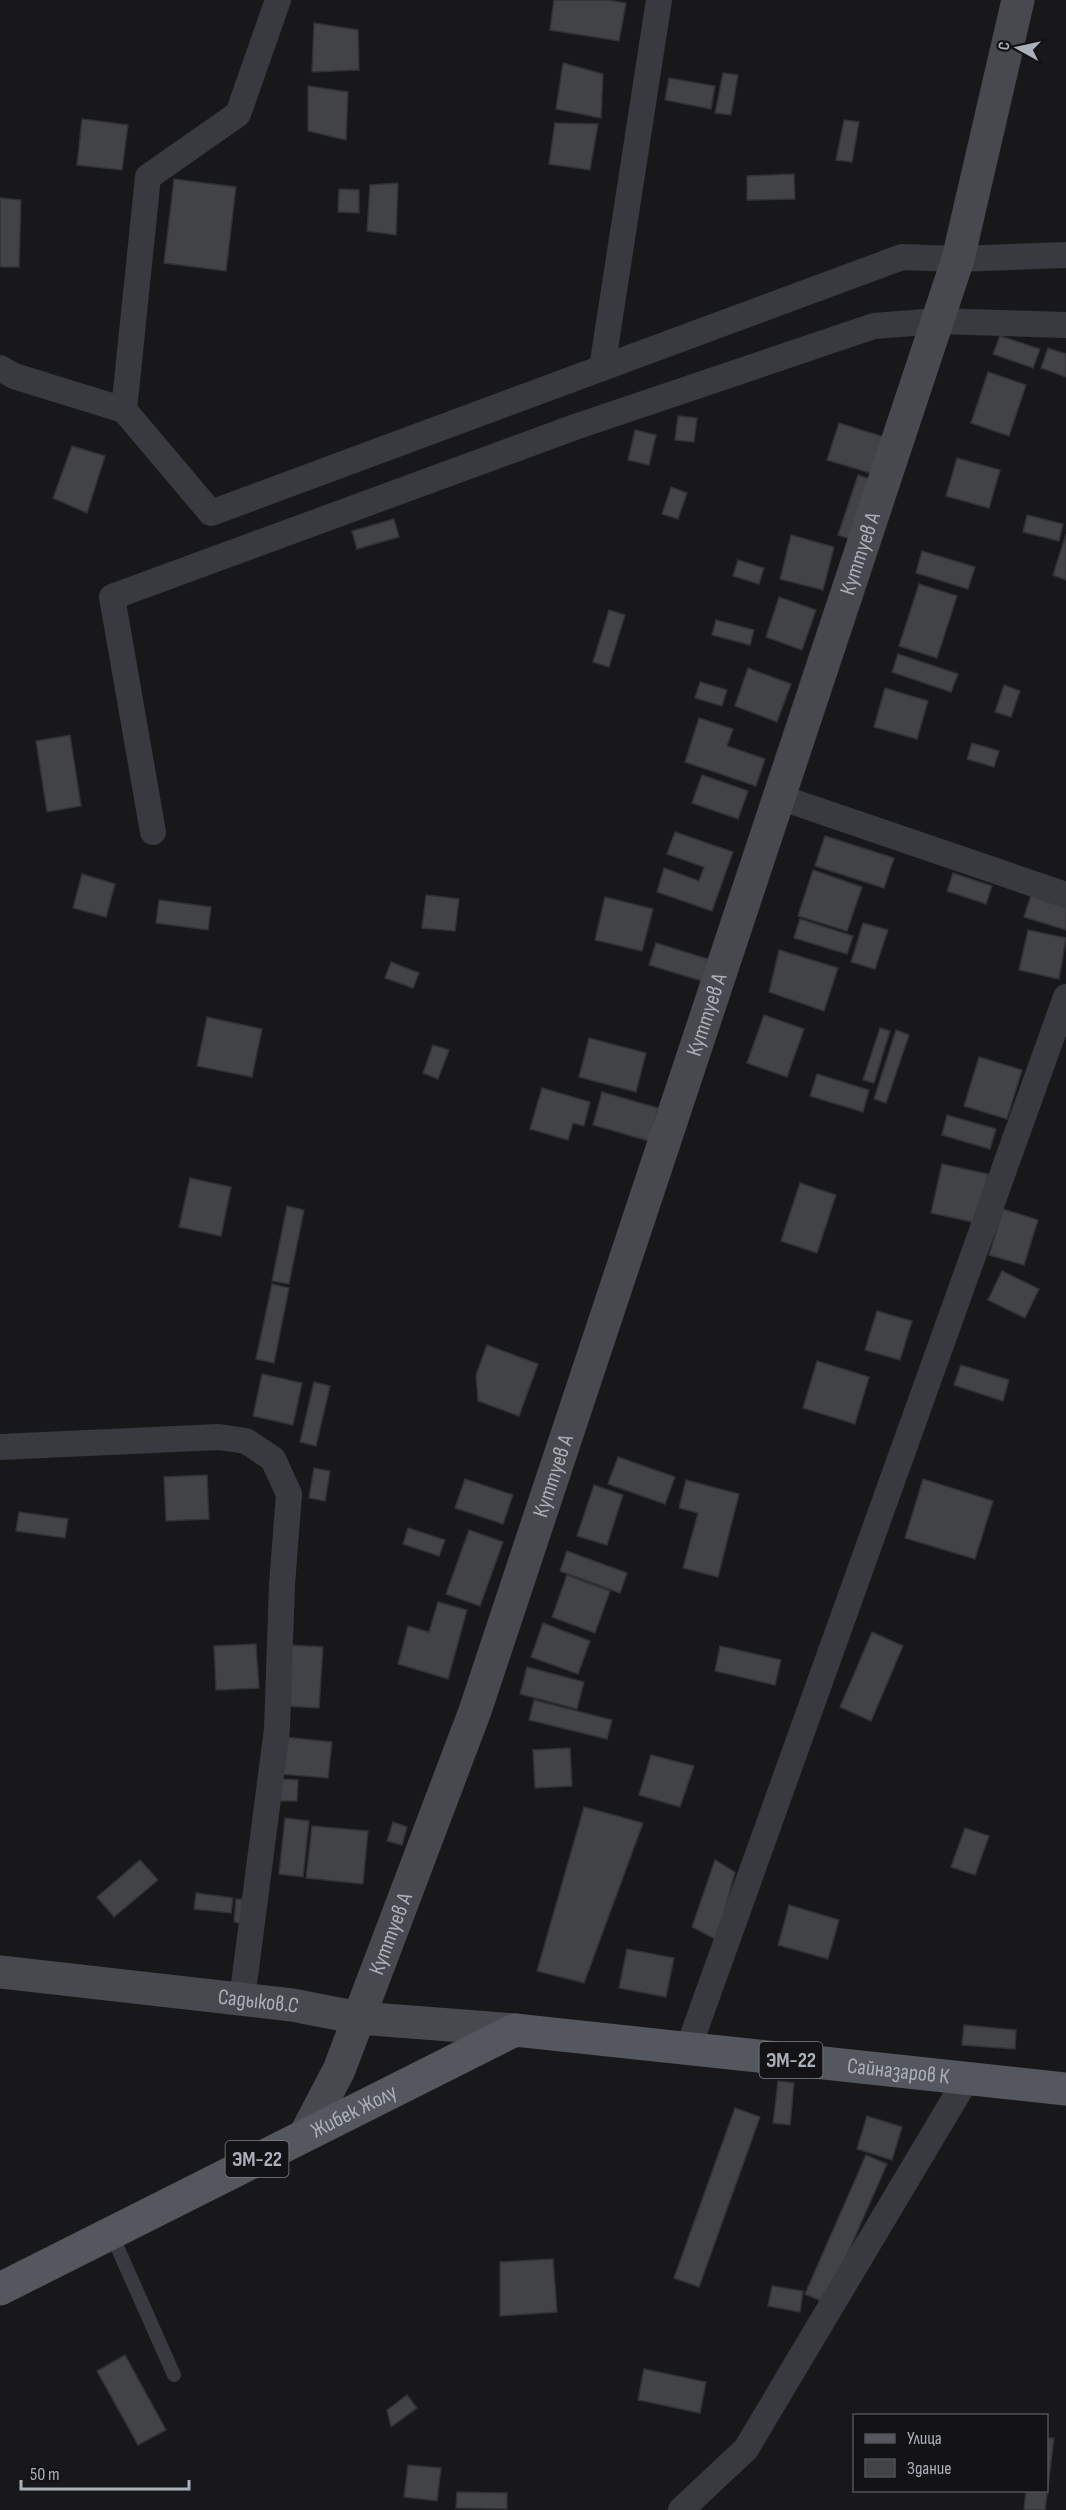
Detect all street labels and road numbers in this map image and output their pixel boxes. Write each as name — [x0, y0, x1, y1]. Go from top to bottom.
street label: Куттуев А — [834, 508, 887, 598]
street label: Куттуев А — [680, 969, 733, 1060]
street label: Куттуев А — [527, 1430, 580, 1521]
street label: Куттуев А — [363, 1888, 419, 1979]
street label: Садыков.С — [217, 1983, 301, 2020]
road number: ЭМ-22 — [760, 2042, 822, 2078]
street label: Сайназаров К — [846, 2052, 951, 2090]
street label: Жибек Жолу — [306, 2078, 402, 2144]
road number: ЭМ-22 — [226, 2141, 288, 2177]

